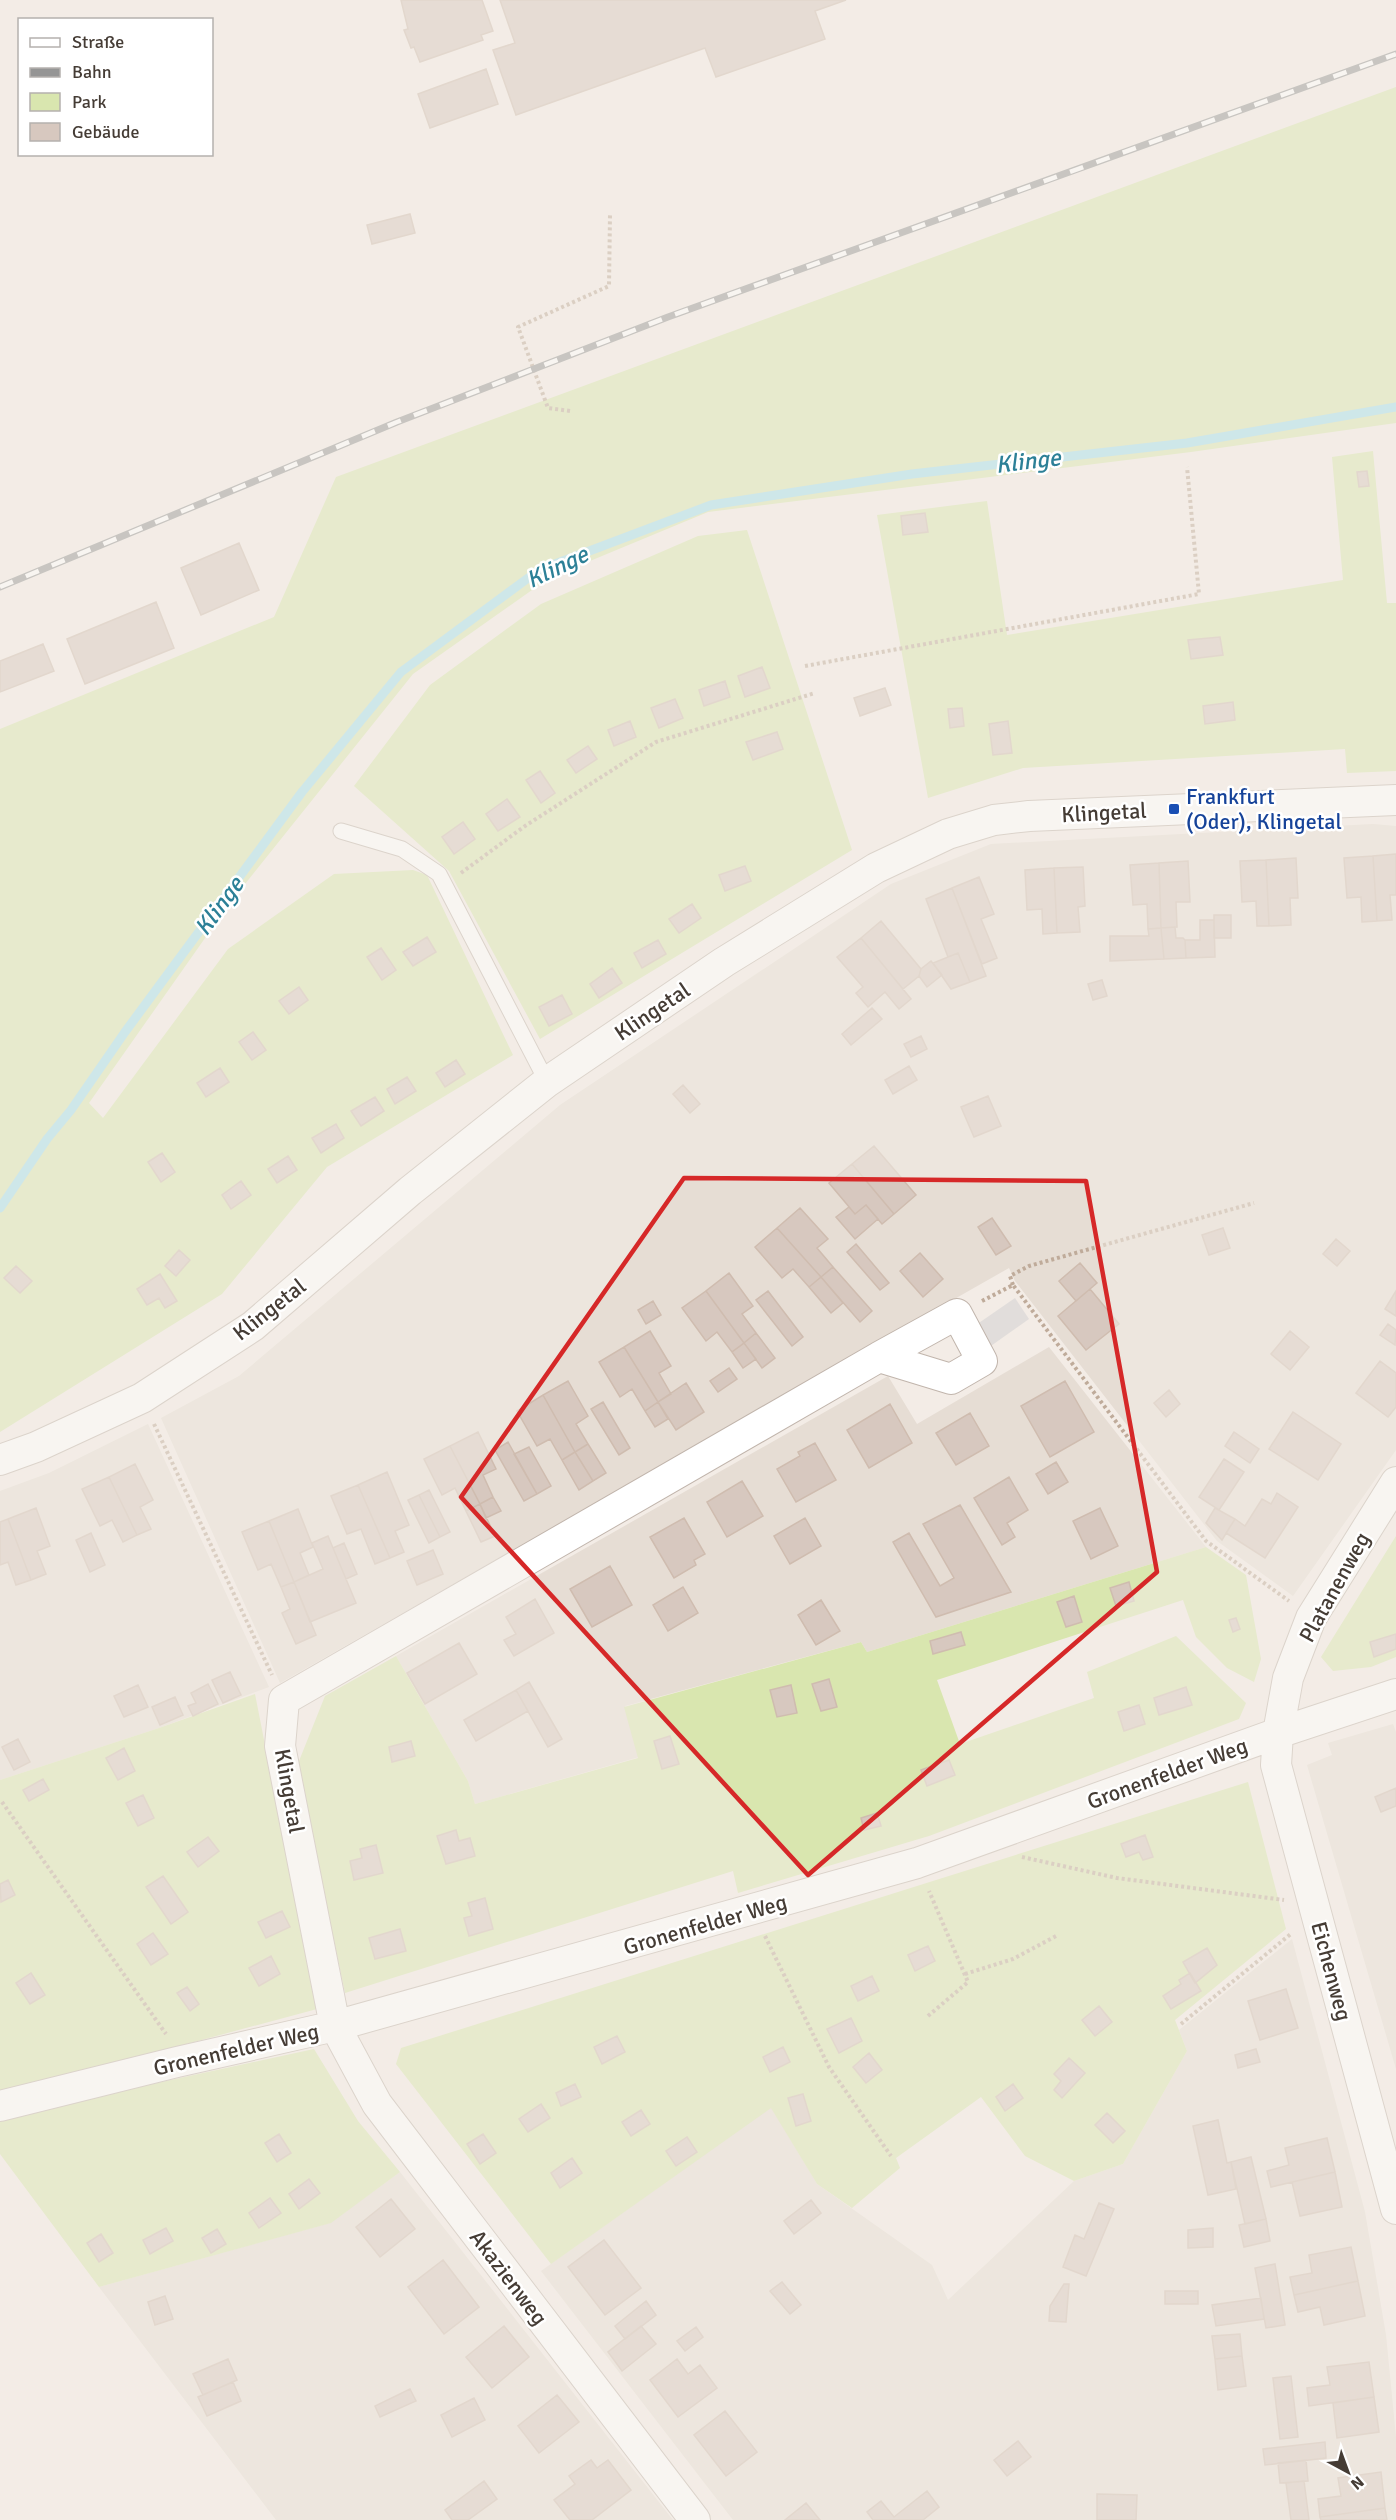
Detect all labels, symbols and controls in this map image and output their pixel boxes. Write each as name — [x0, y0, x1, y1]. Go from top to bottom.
legend — [18, 18, 213, 156]
text: Straße — [72, 31, 124, 53]
text: Bahn — [72, 61, 112, 83]
text: Park — [72, 91, 107, 113]
text: Gebäude — [72, 121, 140, 143]
water label: Klinge — [994, 442, 1063, 480]
water label: Klinge — [521, 539, 594, 595]
place label: Frankfurt (Oder), Klingetal — [1186, 783, 1342, 835]
street label: Klingetal — [1061, 797, 1147, 828]
marker: Frankfurt (Oder), Klingetal — [1167, 802, 1181, 816]
water label: Klinge — [188, 870, 251, 941]
street label: Klingetal — [609, 976, 695, 1046]
street label: Klingetal — [227, 1272, 311, 1346]
street label: Platanenweg — [1293, 1527, 1376, 1647]
street label: Gronenfelder Weg — [1083, 1732, 1251, 1815]
street label: Klingetal — [269, 1747, 310, 1835]
street label: Gronenfelder Weg — [620, 1888, 790, 1961]
street label: Eichenweg — [1305, 1919, 1358, 2024]
street label: Gronenfelder Weg — [151, 2017, 321, 2082]
street label: Akazienweg — [464, 2224, 553, 2330]
north arrow — [1318, 2442, 1378, 2502]
text: N — [1346, 2471, 1368, 2494]

